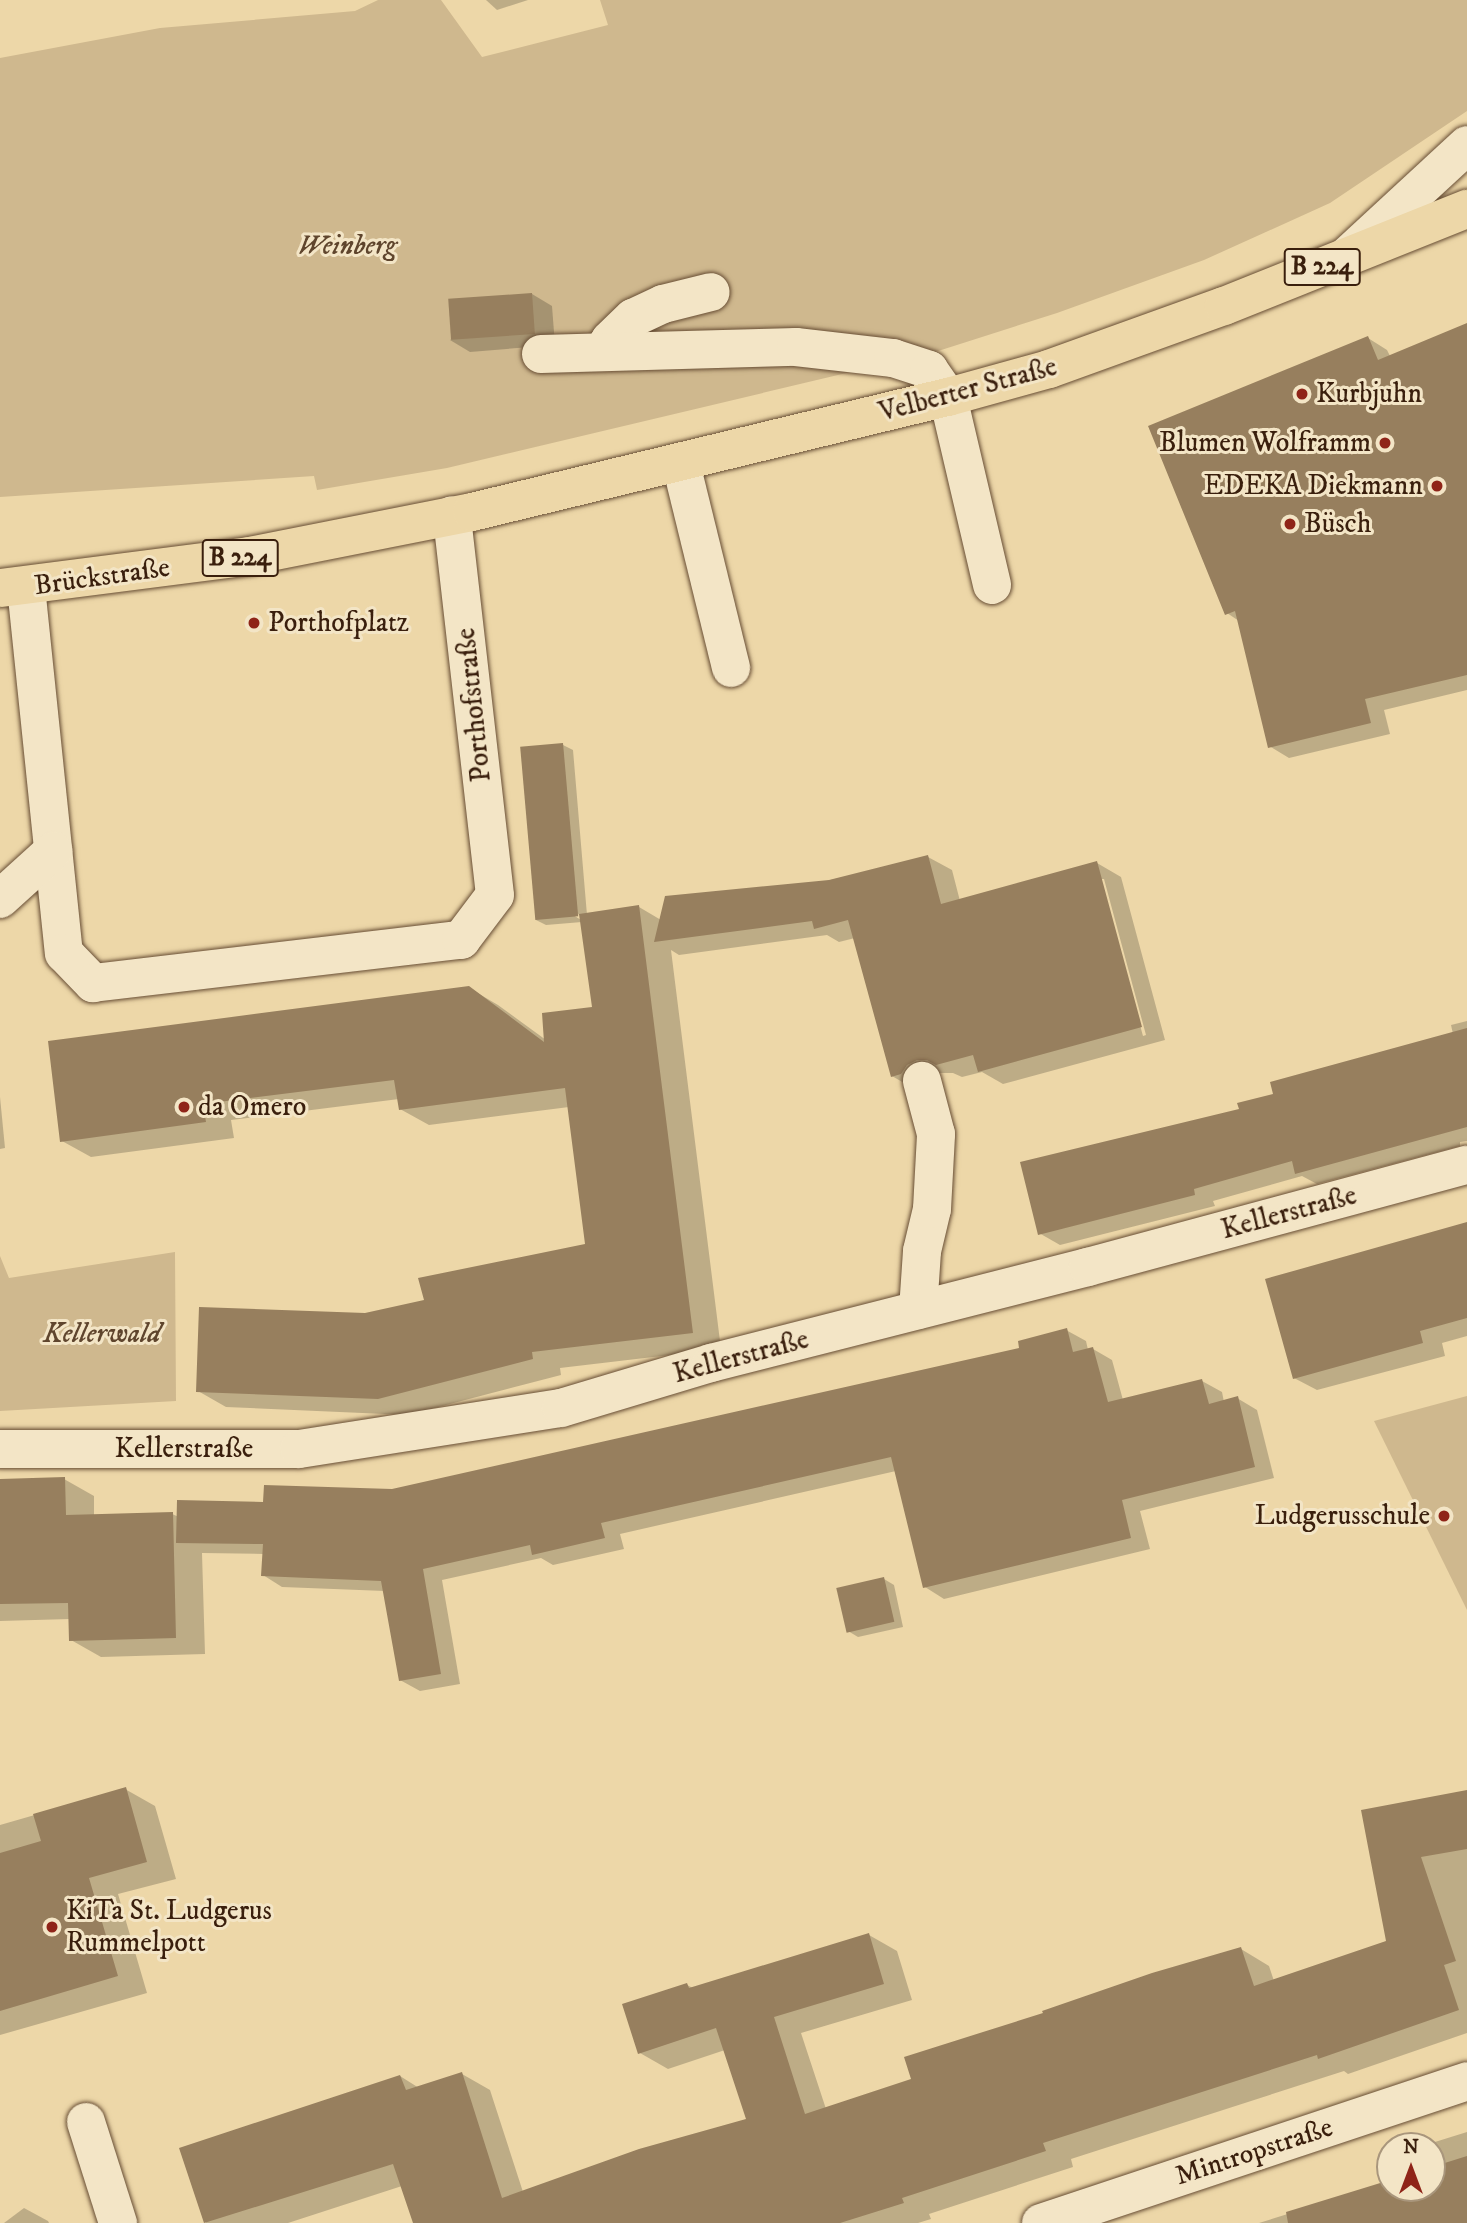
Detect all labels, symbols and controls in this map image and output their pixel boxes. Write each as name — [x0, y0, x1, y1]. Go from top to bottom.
park label: Weinberg — [298, 229, 396, 263]
road number: B 224 — [1284, 244, 1360, 290]
street label: Velberter Straße — [875, 350, 1061, 430]
place label: Kurbjuhn — [1316, 377, 1422, 411]
marker: Kurbjuhn — [1294, 386, 1310, 402]
place label: Blumen Wolframm — [1159, 426, 1371, 460]
marker: Blumen Wolframm — [1377, 435, 1393, 451]
place label: EDEKA Diekmann — [1204, 469, 1423, 503]
marker: EDEKA Diekmann — [1429, 478, 1445, 494]
place label: Büsch — [1304, 507, 1371, 541]
marker: Büsch — [1282, 516, 1298, 532]
road number: B 224 — [202, 536, 278, 580]
street label: Brückstraße — [32, 551, 172, 603]
place label: Porthofplatz — [268, 606, 409, 640]
marker: Porthofplatz — [246, 615, 262, 631]
street label: Porthofstraße — [449, 626, 499, 784]
place label: da Omero — [198, 1090, 306, 1124]
marker: da Omero — [176, 1099, 192, 1115]
street label: Kellerstraße — [1218, 1179, 1360, 1247]
park label: Kellerwald — [43, 1317, 161, 1351]
street label: Kellerstraße — [670, 1323, 812, 1391]
street label: Kellerstraße — [115, 1432, 253, 1466]
place label: Ludgerusschule — [1254, 1499, 1430, 1533]
marker: Ludgerusschule — [1436, 1508, 1452, 1524]
place label: KiTa St. Ludgerus Rummelpott — [66, 1894, 272, 1960]
marker: KiTa St. Ludgerus Rummelpott — [44, 1919, 60, 1935]
street label: Mintropstraße — [1171, 2111, 1337, 2193]
north arrow — [1376, 2132, 1446, 2202]
text: N — [1403, 2136, 1419, 2159]

